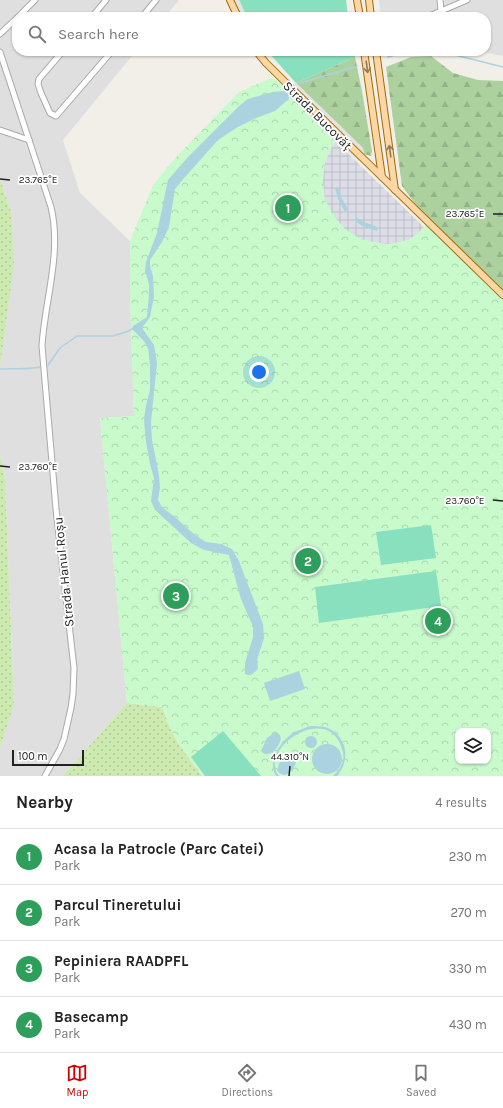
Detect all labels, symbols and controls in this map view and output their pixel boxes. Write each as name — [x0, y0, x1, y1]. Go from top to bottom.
search box — [12, 12, 491, 56]
icon: search — [26, 23, 48, 45]
text: Search here — [58, 25, 139, 43]
one-way arrow — [363, 60, 371, 73]
street label: Strada Bucovăț — [280, 78, 355, 153]
one-way arrow — [386, 145, 394, 158]
text: 23.765°E — [19, 174, 57, 186]
pin: 1 — [275, 193, 301, 223]
text: 23.765°E — [446, 208, 484, 220]
your location — [249, 362, 269, 382]
text: 23.760°E — [19, 461, 57, 473]
text: 23.760°E — [446, 495, 484, 507]
street label: Strada Hanul Roșu — [50, 516, 77, 628]
pin: 2 — [295, 546, 321, 576]
pin: 3 — [163, 581, 189, 611]
pin: 4 — [425, 606, 451, 636]
map controls — [455, 728, 491, 764]
button: layers — [455, 728, 491, 764]
scale bar — [12, 748, 84, 767]
text: 100 m — [18, 750, 48, 763]
text: 44.310°N — [271, 751, 309, 763]
text: Nearby — [16, 792, 73, 812]
text: 4 results — [435, 795, 487, 810]
text: Acasa la Patrocle (Parc Catei) — [54, 840, 264, 858]
text: 1 — [27, 849, 31, 864]
text: 230 m — [449, 849, 487, 864]
text: Park — [54, 858, 80, 873]
text: Parcul Tineretului — [54, 896, 181, 914]
text: 2 — [25, 905, 33, 920]
text: 270 m — [450, 905, 487, 920]
text: Park — [54, 914, 80, 929]
text: Pepiniera RAADPFL — [54, 952, 188, 970]
text: 3 — [25, 961, 33, 976]
text: 330 m — [449, 961, 487, 976]
text: Park — [54, 970, 80, 985]
text: Basecamp — [54, 1008, 128, 1026]
text: 4 — [25, 1017, 33, 1032]
text: 430 m — [449, 1017, 487, 1032]
text: Park — [54, 1026, 80, 1041]
tab: Map — [66, 1062, 88, 1099]
tab: Directions — [221, 1062, 273, 1099]
tab: Saved — [406, 1062, 437, 1099]

